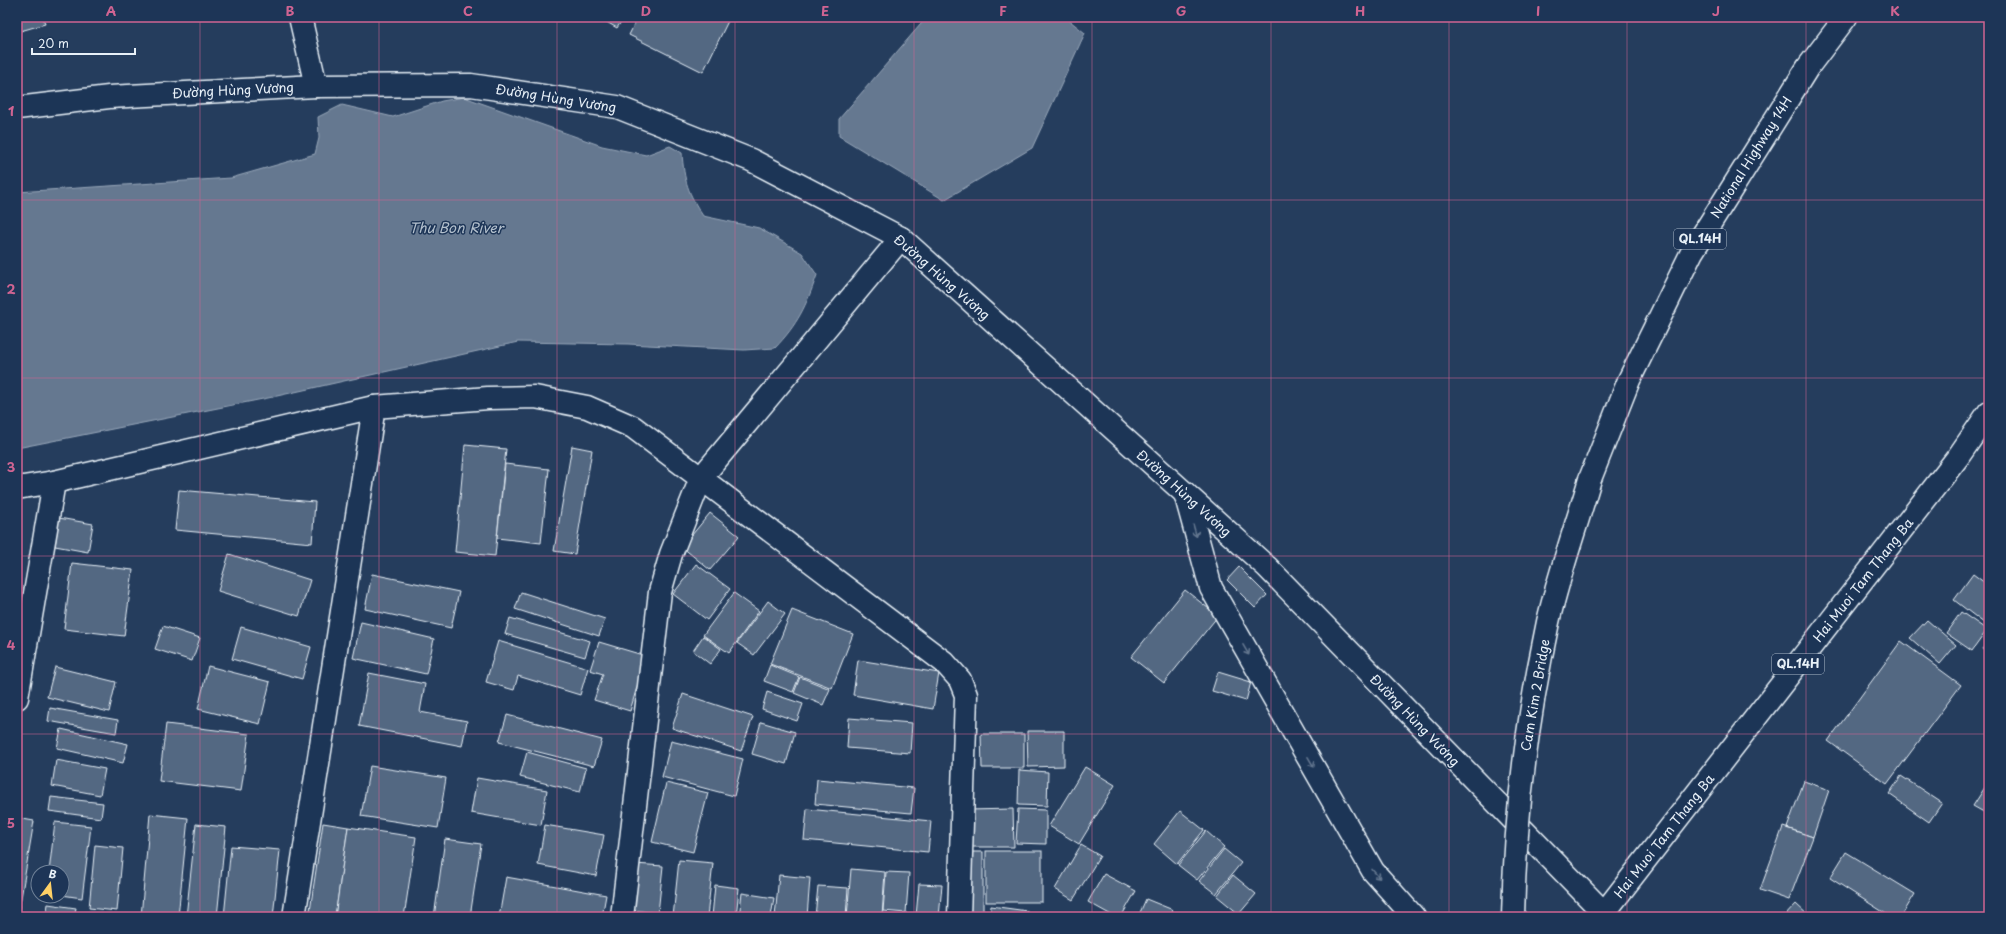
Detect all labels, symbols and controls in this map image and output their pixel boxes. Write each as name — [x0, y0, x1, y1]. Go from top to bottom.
text: A — [106, 1, 116, 20]
text: B — [286, 1, 295, 20]
text: C — [463, 1, 473, 20]
text: D — [641, 1, 651, 20]
text: E — [821, 1, 829, 20]
text: F — [999, 1, 1007, 20]
text: G — [1176, 1, 1186, 20]
text: H — [1355, 1, 1365, 20]
text: I — [1536, 1, 1540, 20]
text: J — [1712, 1, 1720, 20]
text: K — [1890, 1, 1900, 20]
scale bar — [32, 30, 135, 56]
text: 20 m — [38, 34, 69, 52]
street label: Đường Hùng Vương — [172, 77, 294, 102]
street label: Đường Hùng Vương — [494, 79, 618, 116]
street label: National Highway 14H — [1705, 92, 1796, 221]
text: 1 — [8, 101, 14, 120]
water label: Thu Bon River — [409, 217, 505, 238]
street label: Đường Hùng Vương — [890, 229, 995, 324]
road number: QL.14H — [1674, 229, 1726, 249]
text: 2 — [6, 279, 16, 298]
street label: Đường Hùng Vương — [1133, 445, 1236, 540]
text: 3 — [7, 457, 16, 476]
street label: Hai Muoi Tam Thang Ba — [1808, 513, 1918, 646]
one-way arrow — [1192, 524, 1199, 537]
text: 4 — [7, 635, 16, 654]
street label: Cam Kim 2 Bridge — [1515, 637, 1554, 752]
one-way arrow — [1243, 643, 1251, 655]
road number: QL.14H — [1772, 654, 1824, 674]
street label: Đường Hùng Vương — [1366, 669, 1464, 770]
one-way arrow — [1307, 756, 1315, 768]
street label: Hai Muoi Tam Thang Ba — [1609, 769, 1719, 902]
text: 5 — [7, 813, 15, 832]
north arrow — [30, 864, 70, 904]
text: B — [47, 865, 59, 883]
one-way arrow — [1372, 869, 1381, 880]

